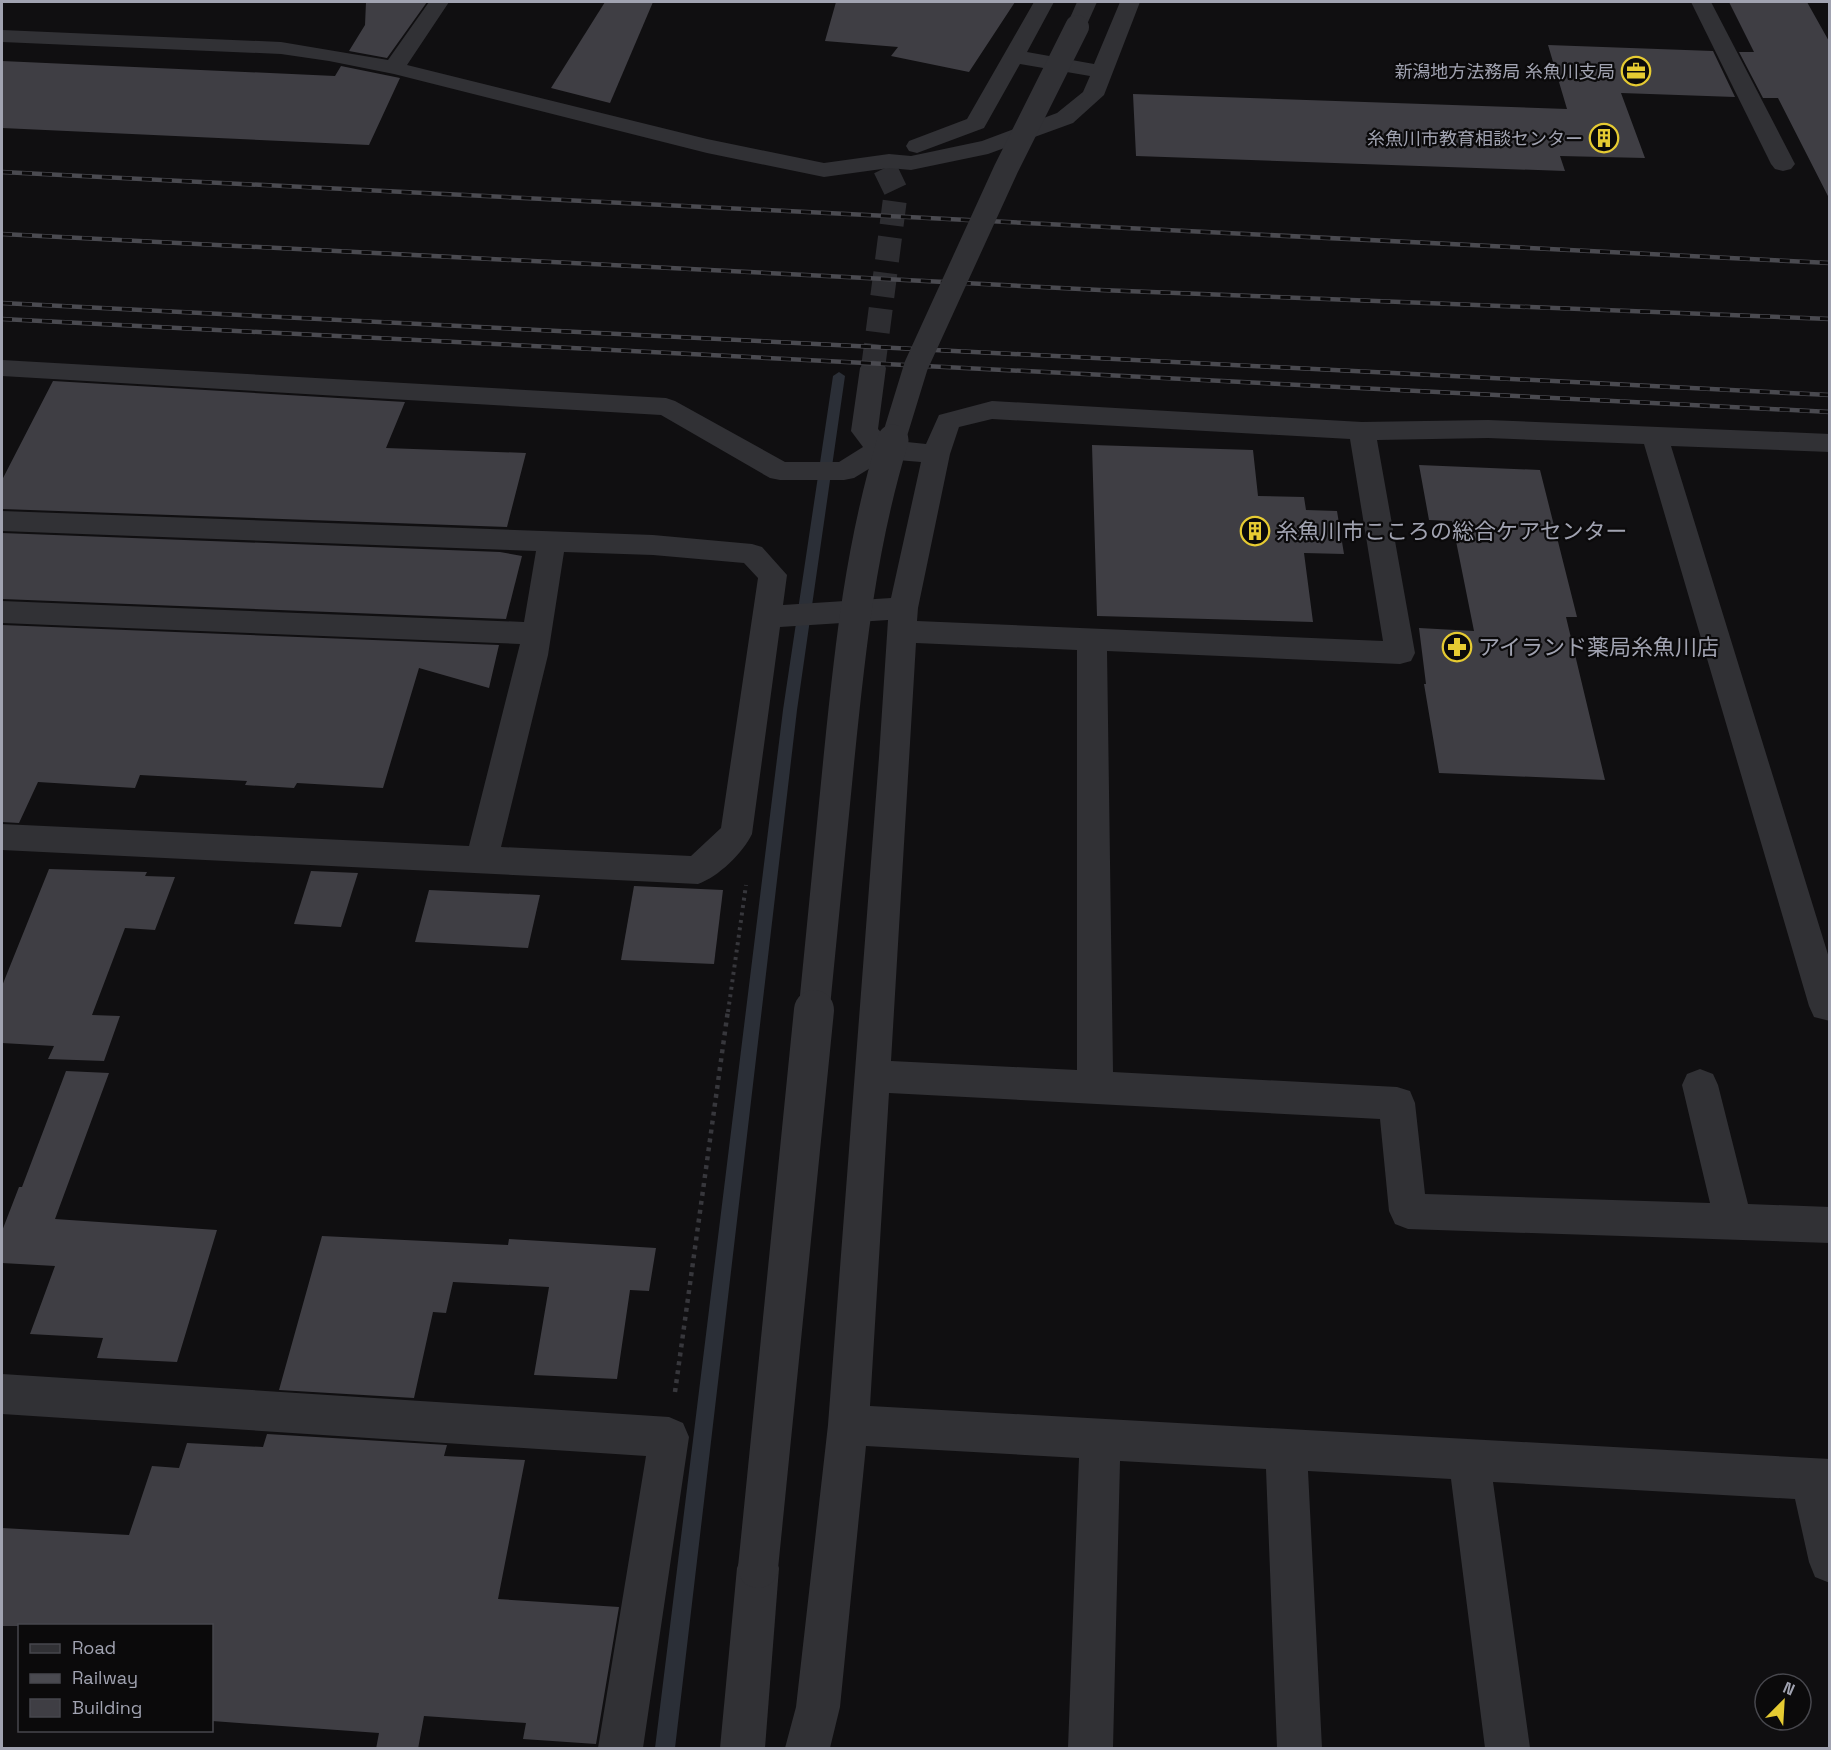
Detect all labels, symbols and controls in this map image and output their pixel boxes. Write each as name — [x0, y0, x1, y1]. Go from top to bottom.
office icon: 新潟地方法務局 糸魚川支局 — [1620, 55, 1652, 87]
place label: 新潟地方法務局 糸魚川支局 — [1394, 60, 1615, 83]
building icon: 糸魚川市教育相談センター — [1588, 122, 1620, 154]
place label: 糸魚川市教育相談センター — [1367, 127, 1583, 150]
building icon: 糸魚川市こころの総合ケアセンター — [1239, 515, 1271, 547]
place label: 糸魚川市こころの総合ケアセンター — [1276, 517, 1628, 545]
pharmacy icon: アイランド薬局糸魚川店 — [1441, 631, 1473, 663]
place label: アイランド薬局糸魚川店 — [1478, 633, 1719, 661]
legend — [18, 1624, 213, 1732]
text: Road — [72, 1636, 116, 1659]
text: Railway — [72, 1666, 138, 1689]
north arrow — [1753, 1672, 1813, 1732]
text: N — [1780, 1677, 1798, 1701]
text: Building — [72, 1696, 142, 1719]

